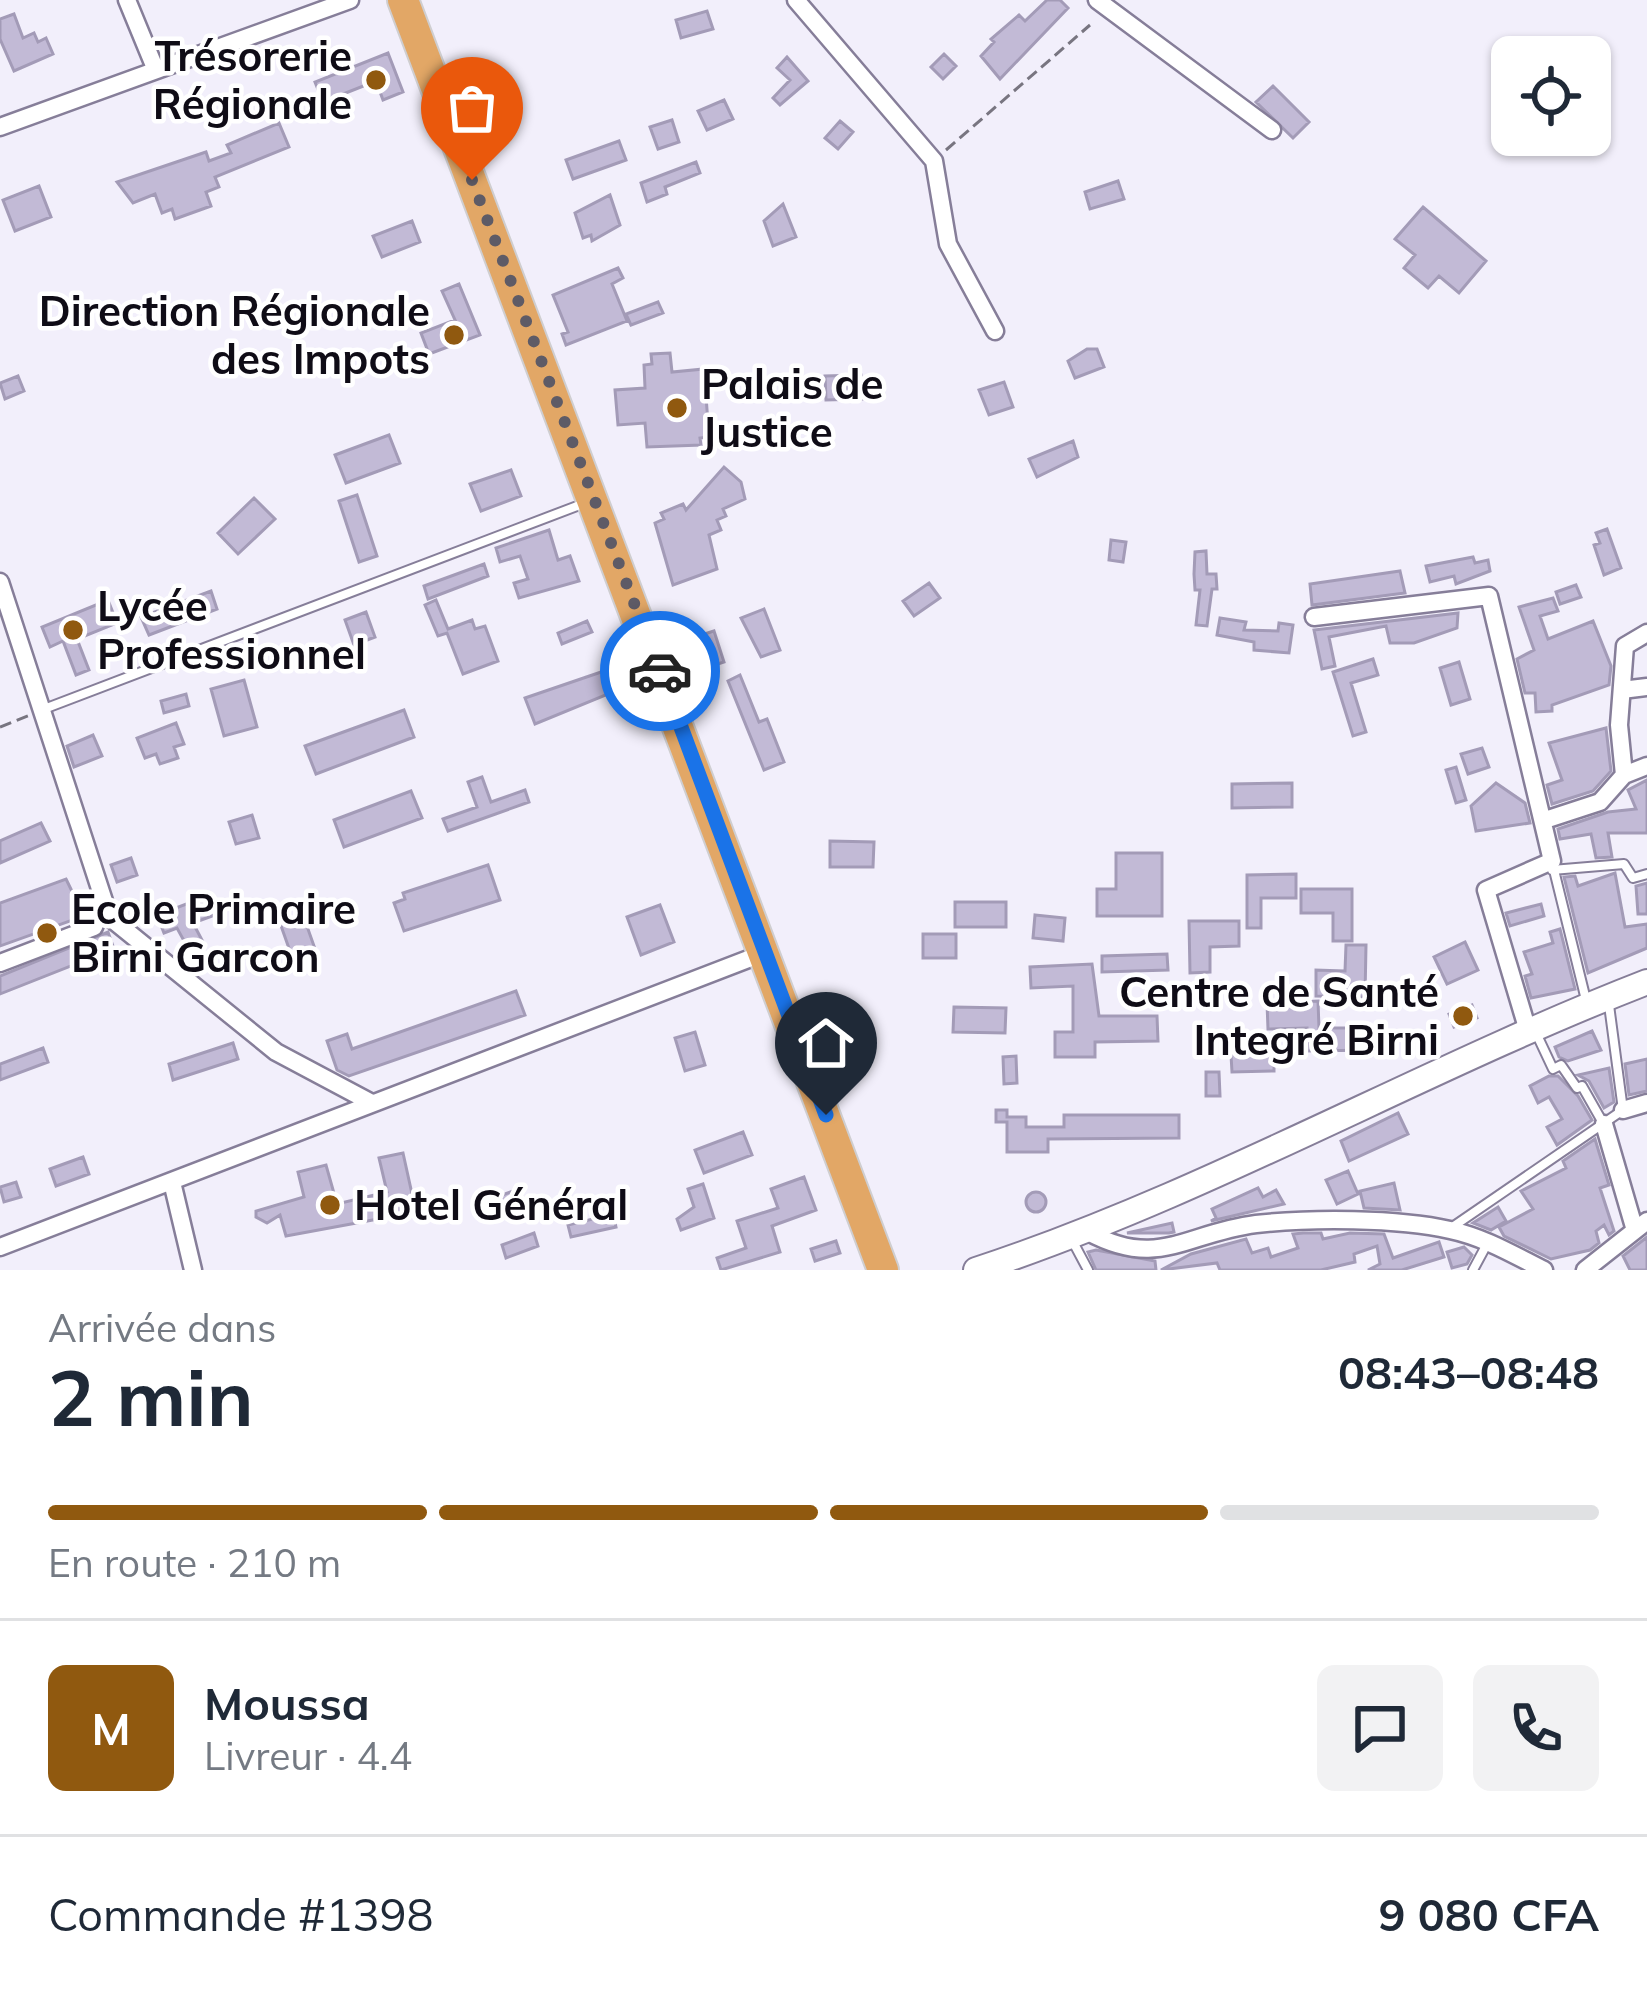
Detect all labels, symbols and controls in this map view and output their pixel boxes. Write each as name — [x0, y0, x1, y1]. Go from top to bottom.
place label: Trésorerie Régionale — [153, 29, 352, 130]
map controls — [1491, 36, 1611, 156]
button: locate — [1491, 36, 1611, 156]
pin — [421, 57, 523, 180]
marker: Trésorerie Régionale — [363, 67, 389, 93]
icon: bag — [439, 75, 505, 141]
place label: Direction Régionale des Impots — [39, 284, 430, 385]
marker: Direction Régionale des Impots — [441, 322, 467, 348]
place label: Palais de Justice — [701, 357, 884, 458]
marker: Palais de Justice — [664, 395, 690, 421]
place label: Lycée Professionnel — [97, 579, 366, 680]
courier — [600, 611, 720, 731]
marker: Lycée Professionnel — [60, 617, 86, 643]
icon: car — [627, 638, 693, 704]
place label: Ecole Primaire Birni Garcon — [71, 882, 356, 983]
marker: Ecole Primaire Birni Garcon — [34, 920, 60, 946]
place label: Centre de Santé Integré Birni — [1119, 965, 1439, 1066]
pin — [775, 992, 877, 1115]
marker: Centre de Santé Integré Birni — [1450, 1003, 1476, 1029]
icon: home — [793, 1010, 859, 1076]
place label: Hotel Général — [354, 1178, 628, 1231]
marker: Hotel Général — [317, 1192, 343, 1218]
text: Arrivée dans — [48, 1303, 276, 1352]
text: 08:43–08:48 — [1338, 1344, 1599, 1400]
text: 2 min — [48, 1348, 254, 1446]
text: En route · 210 m — [48, 1538, 341, 1587]
button: chat — [1317, 1665, 1443, 1791]
button: phone — [1473, 1665, 1599, 1791]
text: Moussa — [204, 1675, 370, 1731]
text: M — [91, 1700, 131, 1756]
text: Livreur · 4.4 — [204, 1731, 412, 1780]
text: Commande #1398 — [48, 1886, 434, 1942]
text: 9 080 CFA — [1378, 1886, 1599, 1942]

